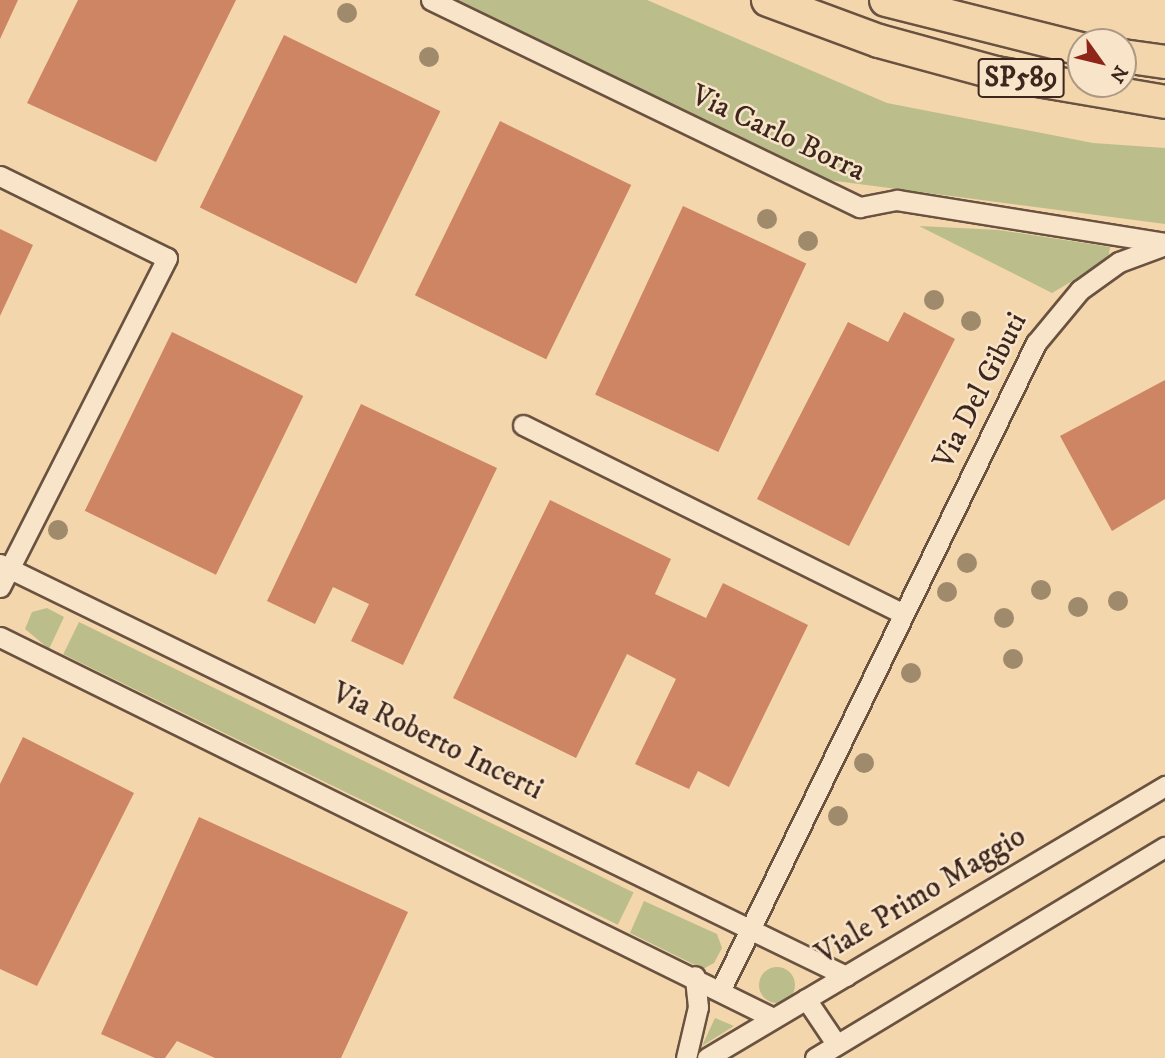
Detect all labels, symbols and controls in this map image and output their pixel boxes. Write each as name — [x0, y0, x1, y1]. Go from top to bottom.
north arrow — [1067, 28, 1137, 98]
road number: SP589 — [977, 54, 1065, 102]
text: N — [1104, 61, 1132, 87]
street label: Via Carlo Borra — [685, 78, 871, 190]
street label: Via Del Gibuti — [926, 307, 1036, 475]
street label: Via Roberto Incerti — [326, 675, 548, 809]
street label: Viale Primo Maggio — [810, 819, 1032, 973]

